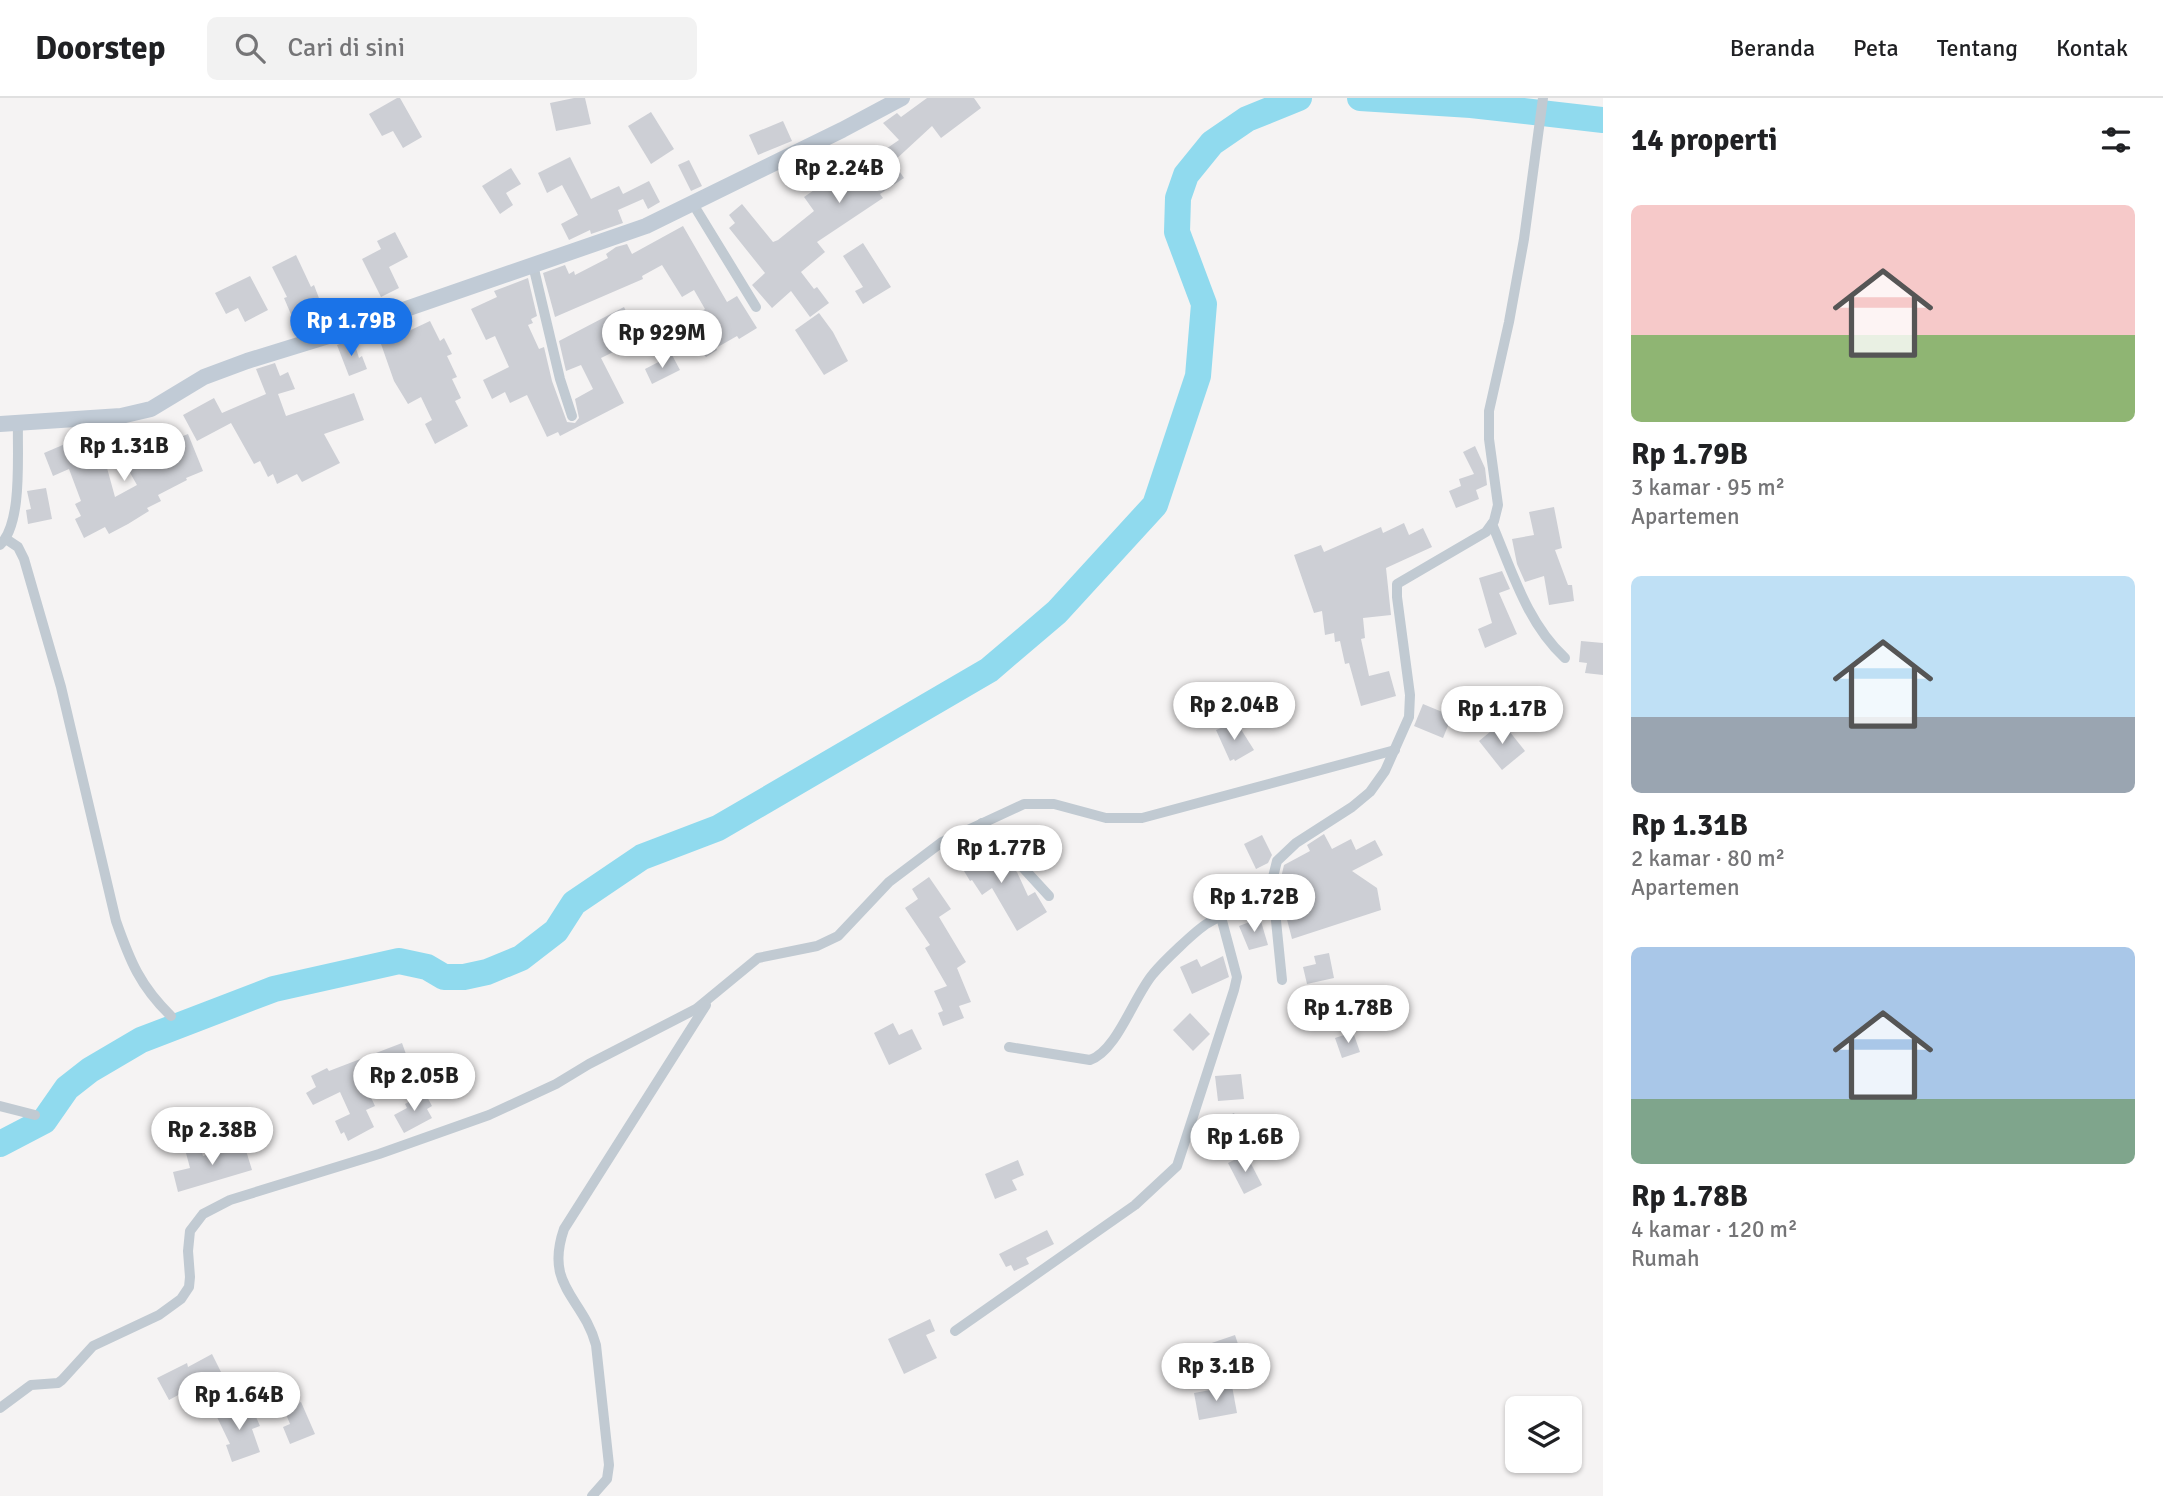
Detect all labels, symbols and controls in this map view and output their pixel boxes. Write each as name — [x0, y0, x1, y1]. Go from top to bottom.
search box — [207, 17, 697, 80]
text: Doorstep — [35, 28, 165, 69]
icon: search — [231, 29, 269, 67]
text: Cari di sini — [287, 32, 405, 64]
text: Beranda — [1730, 33, 1815, 63]
text: Peta — [1853, 33, 1899, 63]
text: Tentang — [1937, 33, 2018, 63]
text: Kontak — [2056, 33, 2128, 63]
icon: filters — [2097, 121, 2135, 159]
text: 14 properti — [1631, 122, 1778, 159]
pin: Rp 2.24B — [767, 146, 911, 205]
text: Rp 2.24B — [794, 153, 884, 182]
icon: home — [1820, 250, 1946, 376]
pin: Rp 1.79B — [279, 299, 423, 358]
text: Rp 1.79B — [306, 306, 396, 335]
pin: Rp 929M — [597, 310, 727, 370]
text: Rp 929M — [618, 318, 706, 347]
pin: Rp 1.31B — [52, 424, 196, 483]
text: Rp 1.31B — [79, 431, 169, 460]
text: Rp 1.79B — [1631, 436, 1748, 473]
text: 3 kamar · 95 m² — [1631, 473, 1785, 502]
text: Apartemen — [1631, 502, 1740, 531]
icon: home — [1820, 621, 1946, 747]
pin: Rp 2.04B — [1162, 682, 1306, 742]
pin: Rp 1.17B — [1430, 686, 1574, 746]
text: Rp 2.04B — [1189, 690, 1279, 719]
text: Rp 1.17B — [1457, 694, 1547, 723]
text: Rp 1.31B — [1631, 807, 1748, 844]
pin: Rp 1.77B — [929, 826, 1073, 885]
text: Rp 1.77B — [956, 833, 1046, 862]
text: 2 kamar · 80 m² — [1631, 844, 1785, 873]
text: Apartemen — [1631, 873, 1740, 902]
pin: Rp 1.72B — [1182, 874, 1326, 934]
text: Rp 1.72B — [1209, 882, 1299, 911]
pin: Rp 1.78B — [1276, 986, 1420, 1045]
icon: home — [1820, 992, 1946, 1118]
text: Rp 1.78B — [1303, 993, 1393, 1022]
pin: Rp 2.05B — [342, 1054, 486, 1113]
text: Rp 2.05B — [369, 1061, 459, 1090]
pin: Rp 2.38B — [140, 1108, 284, 1167]
pin: Rp 1.6B — [1180, 1114, 1310, 1174]
text: Rp 2.38B — [167, 1115, 257, 1144]
text: Rp 1.6B — [1206, 1122, 1284, 1151]
text: Rp 1.78B — [1631, 1178, 1748, 1215]
text: 4 kamar · 120 m² — [1631, 1215, 1798, 1244]
text: Rumah — [1631, 1244, 1699, 1273]
pin: Rp 3.1B — [1151, 1344, 1281, 1403]
text: Rp 3.1B — [1177, 1351, 1255, 1380]
pin: Rp 1.64B — [167, 1372, 311, 1432]
text: Rp 1.64B — [194, 1380, 284, 1409]
map controls — [1505, 1396, 1582, 1473]
button: layers — [1505, 1396, 1582, 1473]

